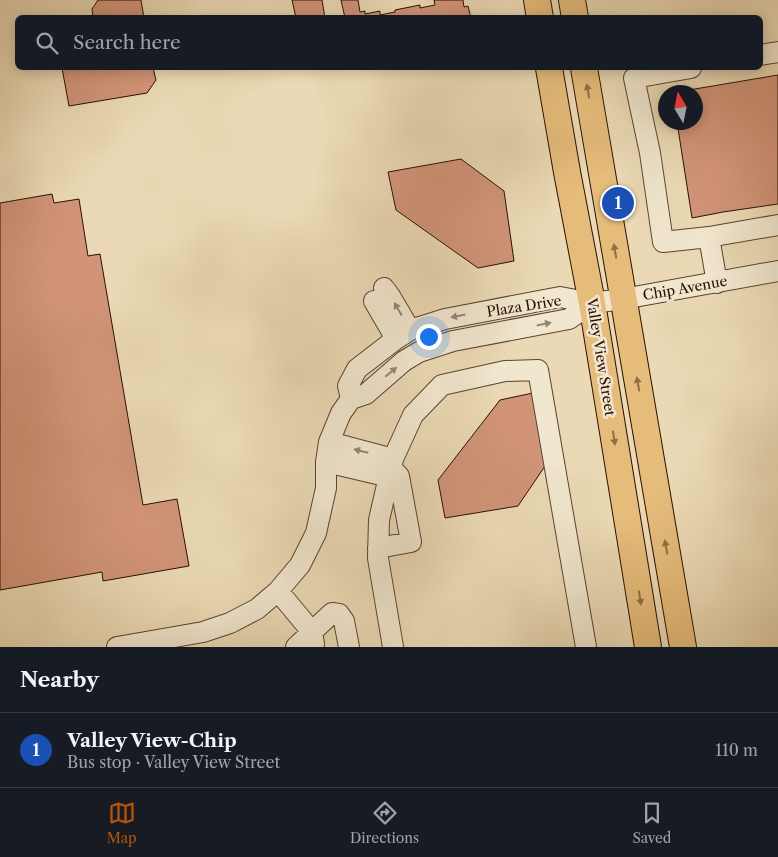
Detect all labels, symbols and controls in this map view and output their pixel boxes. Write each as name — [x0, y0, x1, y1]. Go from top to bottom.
search box — [15, 15, 763, 70]
icon: search — [33, 29, 61, 57]
text: Search here — [73, 31, 181, 54]
one-way arrow — [583, 82, 591, 98]
north arrow — [658, 85, 703, 130]
pin: 1 — [602, 184, 634, 222]
one-way arrow — [610, 243, 618, 259]
street label: Chip Avenue — [641, 272, 729, 304]
street label: Plaza Drive — [485, 291, 563, 321]
street label: Valley View Street — [583, 296, 619, 417]
one-way arrow — [393, 302, 402, 315]
one-way arrow — [450, 313, 466, 321]
one-way arrow — [536, 320, 552, 328]
your location — [416, 324, 442, 350]
one-way arrow — [385, 367, 397, 378]
one-way arrow — [633, 376, 641, 392]
one-way arrow — [611, 430, 619, 446]
one-way arrow — [354, 446, 369, 454]
one-way arrow — [662, 539, 670, 555]
one-way arrow — [637, 591, 645, 607]
text: Nearby — [20, 667, 99, 692]
text: Valley View-Chip — [67, 729, 237, 752]
text: 1 — [32, 740, 40, 760]
text: 110 m — [715, 740, 758, 760]
text: Bus stop · Valley View Street — [67, 752, 280, 772]
tab: Map — [107, 799, 137, 847]
tab: Directions — [350, 799, 419, 847]
tab: Saved — [632, 799, 671, 847]

